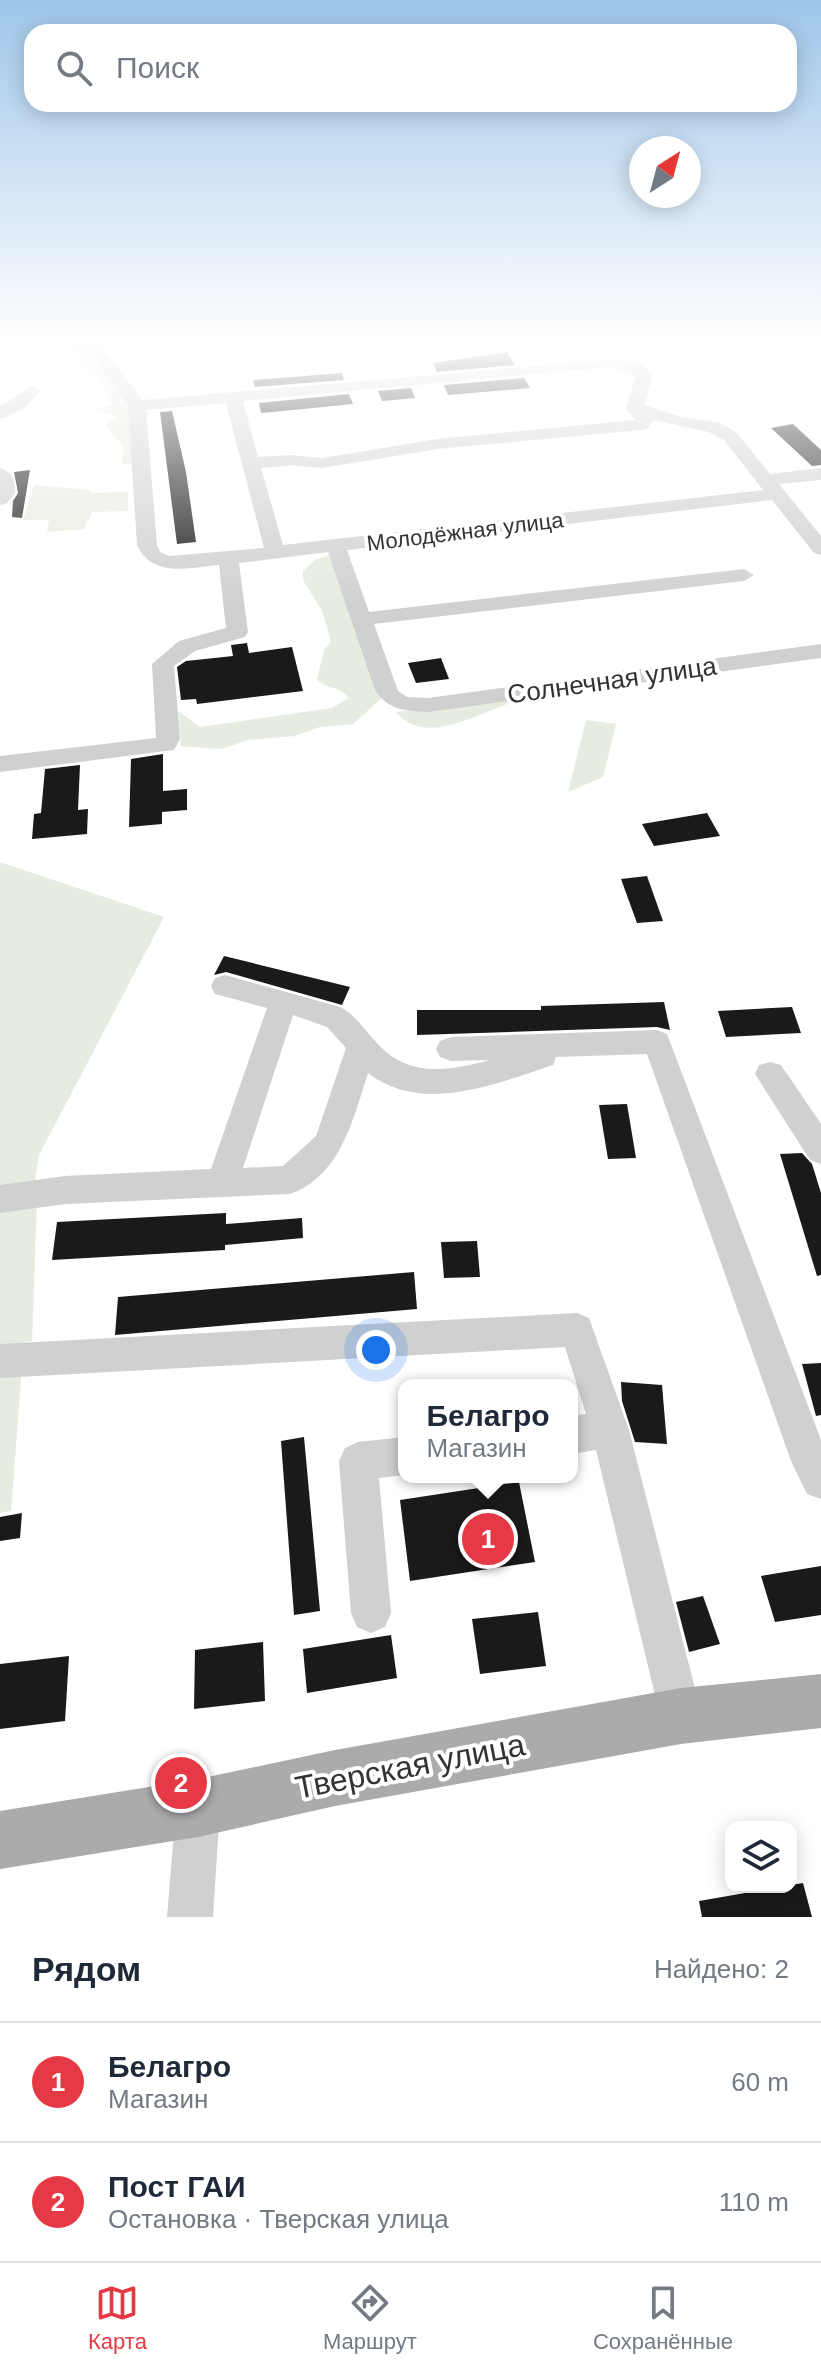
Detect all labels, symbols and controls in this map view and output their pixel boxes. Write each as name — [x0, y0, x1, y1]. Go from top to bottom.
search box — [24, 24, 797, 112]
icon: search — [52, 46, 96, 90]
text: Поиск — [116, 51, 199, 84]
north arrow — [629, 136, 701, 208]
street label: Молодёжная улица — [365, 507, 566, 556]
street label: Солнечная улица — [505, 650, 719, 710]
your location — [356, 1330, 396, 1370]
popup — [398, 1379, 578, 1483]
text: Белагро — [426, 1399, 550, 1432]
text: Магазин — [426, 1433, 527, 1463]
pin: 1 — [462, 1509, 514, 1569]
street label: Тверская улица — [292, 1726, 528, 1806]
pin: 2 — [155, 1753, 207, 1813]
map controls — [725, 1821, 797, 1893]
button: layers — [725, 1821, 797, 1893]
text: Рядом — [32, 1950, 141, 1988]
text: Найдено: 2 — [654, 1954, 789, 1984]
text: Белагро — [108, 2050, 231, 2083]
text: 1 — [51, 2067, 65, 2097]
text: 60 m — [731, 2067, 789, 2097]
text: Магазин — [108, 2084, 208, 2114]
text: Пост ГАИ — [108, 2170, 246, 2203]
text: 2 — [51, 2187, 65, 2217]
text: 110 m — [719, 2187, 789, 2217]
text: Остановка · Тверская улица — [108, 2204, 449, 2234]
tab: Карта — [88, 2281, 147, 2355]
tab: Маршрут — [323, 2281, 417, 2355]
tab: Сохранённые — [593, 2281, 733, 2355]

